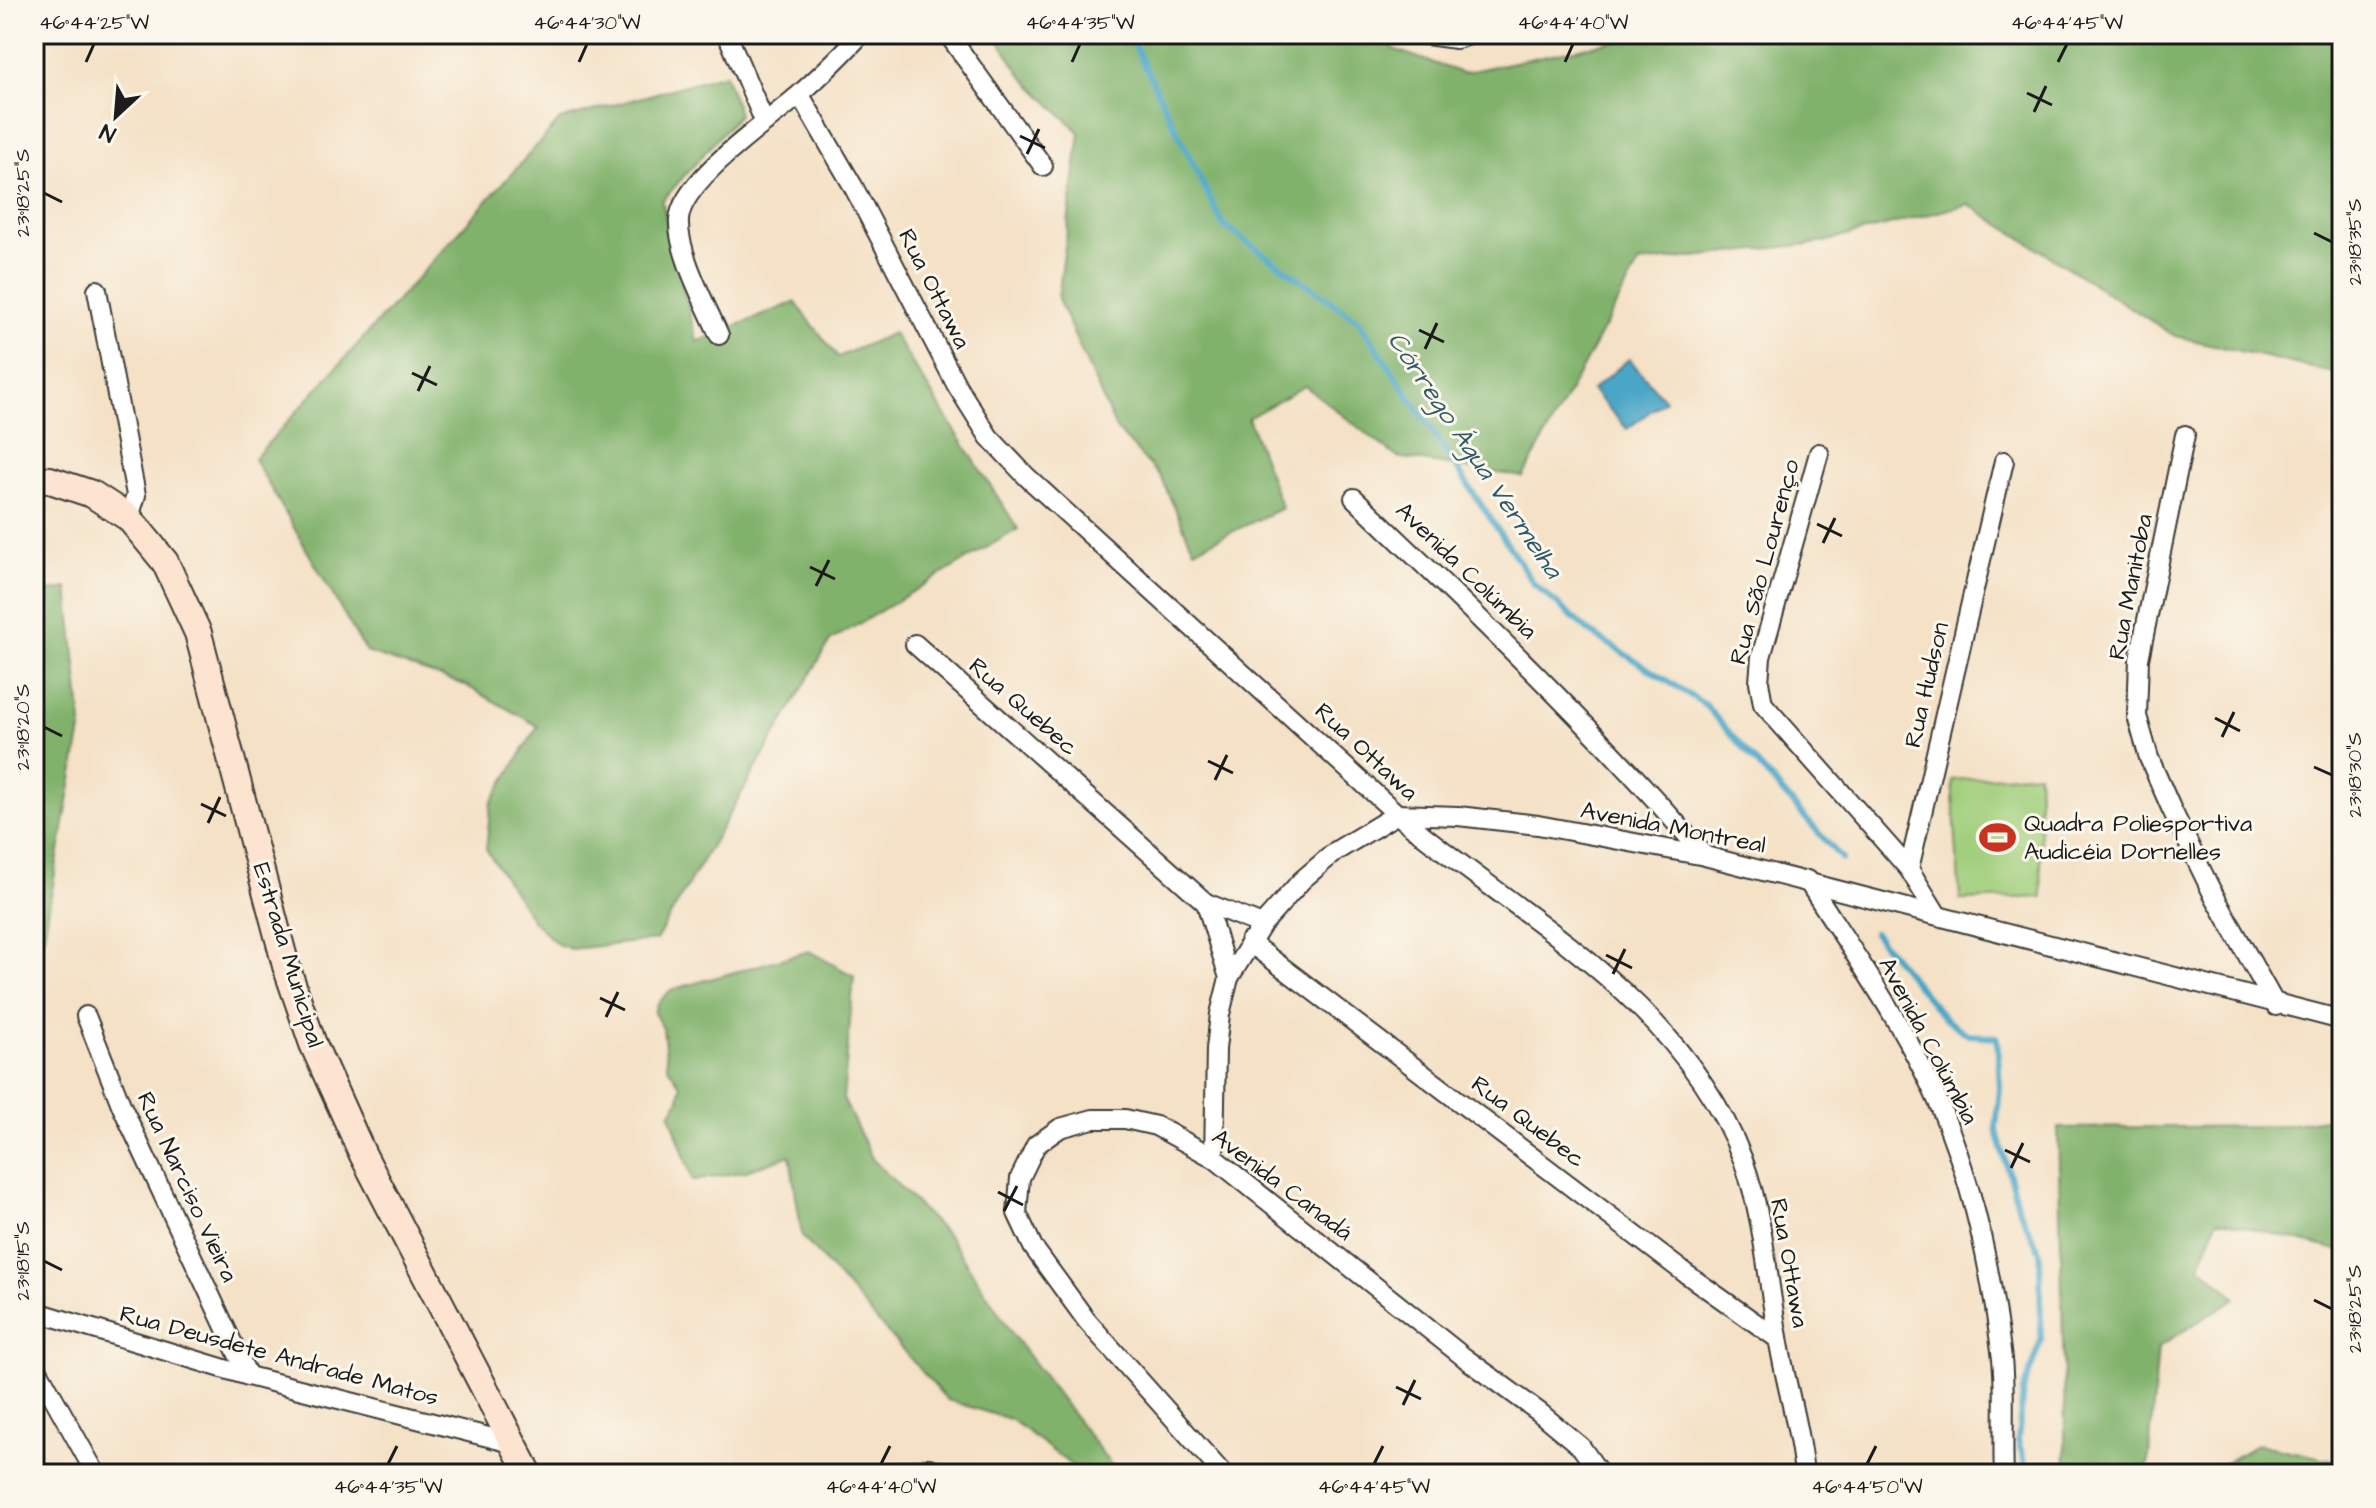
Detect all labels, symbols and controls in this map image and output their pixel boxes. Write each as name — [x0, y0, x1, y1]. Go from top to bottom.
text: 46°44'25"W — [39, 9, 149, 37]
text: 46°44'30"W — [533, 9, 641, 37]
text: 46°44'35"W — [1026, 9, 1135, 37]
text: 46°44'40"W — [1518, 9, 1629, 37]
text: 46°44'45"W — [2011, 9, 2123, 37]
north arrow — [76, 76, 156, 156]
text: N — [95, 116, 121, 150]
text: 23°18'25"S — [9, 149, 37, 237]
text: 23°18'35"S — [2341, 199, 2369, 285]
street label: Rua Ottawa — [889, 223, 979, 355]
water label: Córrego Água Vermelha — [1378, 325, 1572, 587]
street label: Rua São Lourenço — [1721, 455, 1809, 668]
street label: Avenida Colúmbia — [1388, 495, 1544, 647]
street label: Rua Manitoba — [2100, 511, 2162, 663]
street label: Rua Hudson — [1896, 619, 1958, 751]
street label: Rua Quebec — [961, 650, 1085, 764]
text: 23°18'20"S — [9, 684, 37, 770]
street label: Rua Ottawa — [1307, 695, 1425, 809]
text: 23°18'30"S — [2341, 732, 2369, 818]
street label: Avenida Montreal — [1578, 793, 1768, 863]
place label: Quadra Poliesportiva Audicéia Dornelles — [2024, 807, 2252, 869]
sports icon: Quadra Poliesportiva Audicéia Dornelles — [1979, 819, 2017, 857]
street label: Estrada Municipal — [244, 859, 332, 1051]
street label: Avenida Colúmbia — [1870, 951, 1986, 1131]
street label: Rua Quebec — [1464, 1068, 1592, 1176]
street label: Rua Narciso Vieira — [128, 1086, 246, 1288]
street label: Avenida Canadá — [1204, 1121, 1360, 1249]
street label: Rua Ottawa — [1761, 1196, 1817, 1330]
text: 23°18'15"S — [9, 1221, 37, 1301]
text: 23°18'25"S — [2341, 1265, 2369, 1353]
street label: Rua Deusdete Andrade Matos — [116, 1297, 442, 1415]
text: 46°44'35"W — [334, 1473, 443, 1501]
text: 46°44'40"W — [826, 1473, 937, 1501]
text: 46°44'45"W — [1318, 1473, 1430, 1501]
text: 46°44'50"W — [1811, 1473, 1923, 1501]

